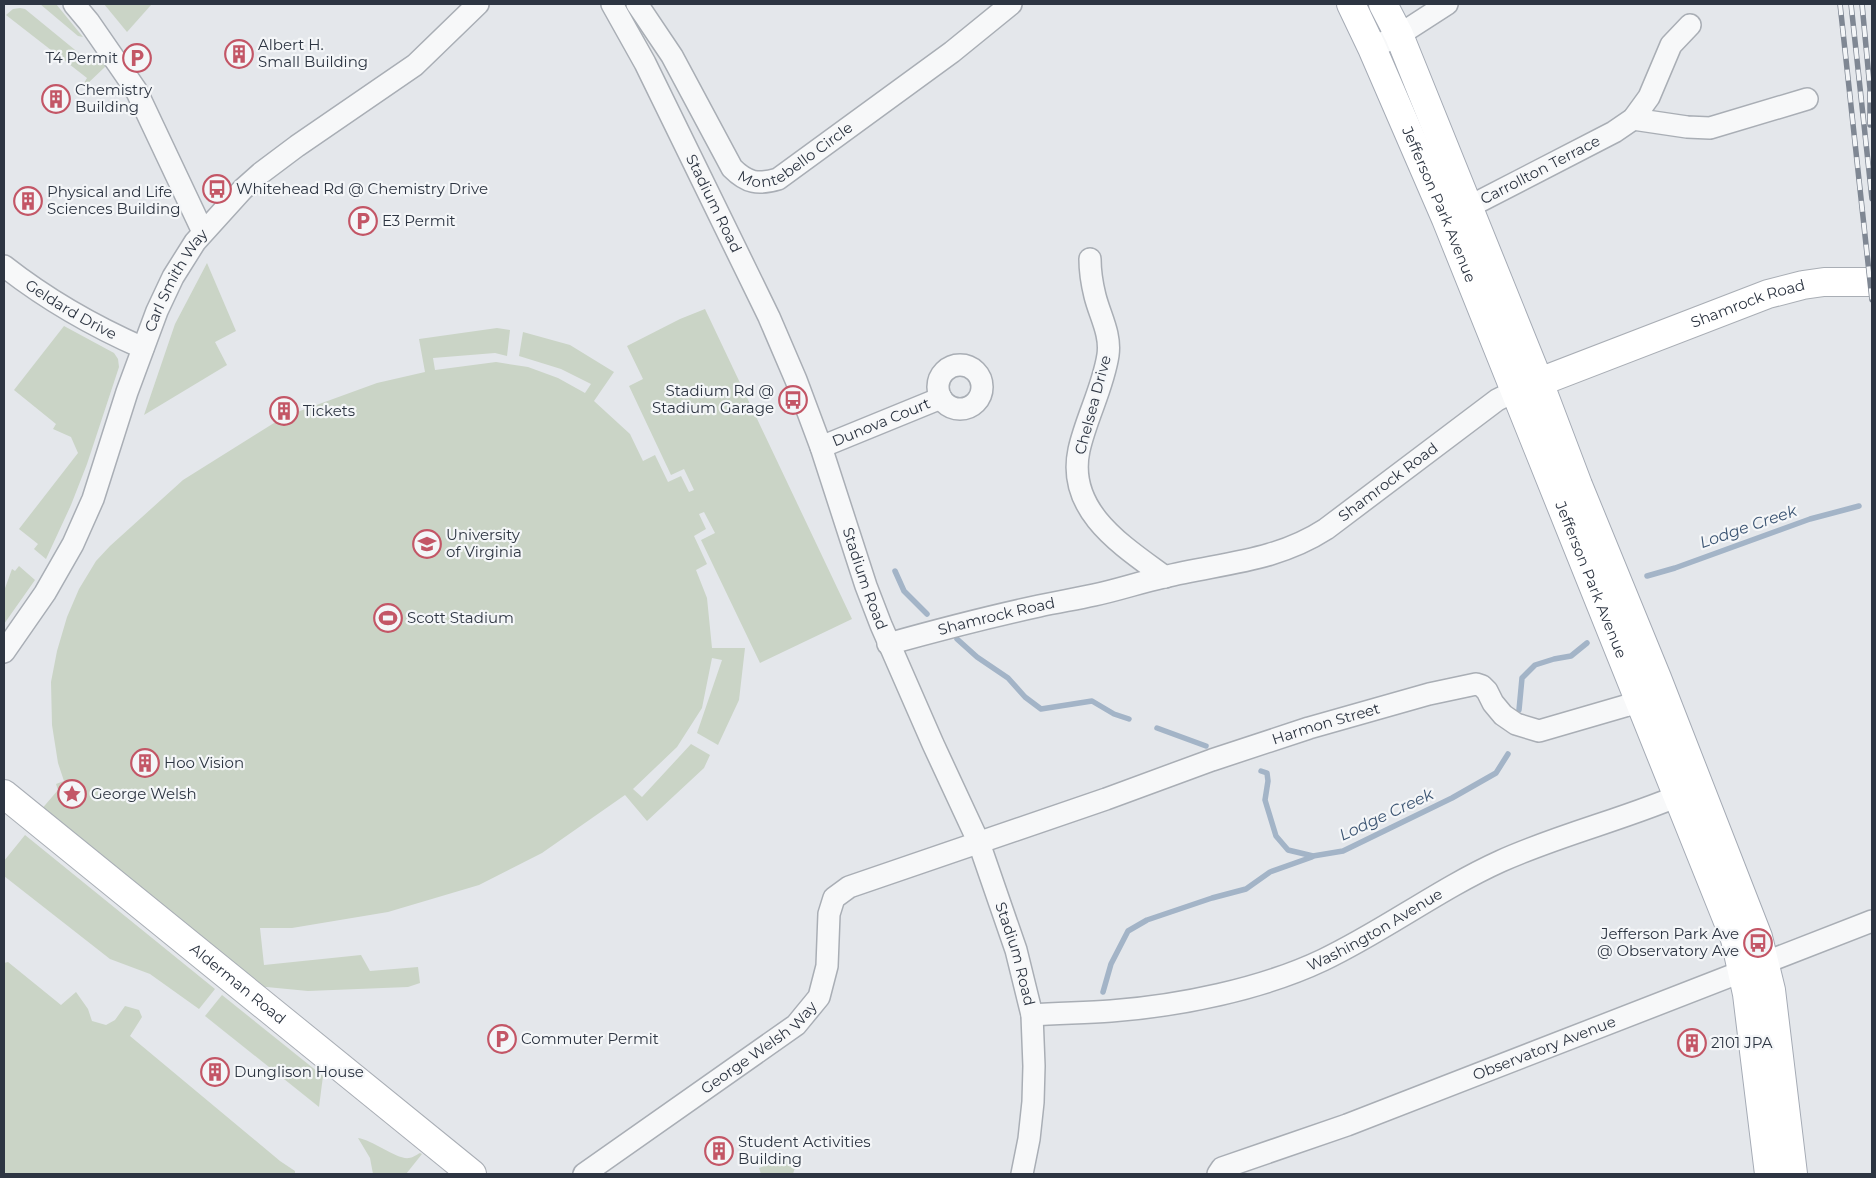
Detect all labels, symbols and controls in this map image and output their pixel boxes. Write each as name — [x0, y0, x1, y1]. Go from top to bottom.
place label: Albert H. Small Building — [258, 35, 368, 71]
building icon: Albert H. Small Building — [224, 39, 254, 69]
parking icon: T4 Permit — [122, 43, 152, 73]
place label: T4 Permit — [45, 48, 118, 67]
place label: Chemistry Building — [75, 80, 153, 116]
building icon: Chemistry Building — [41, 84, 71, 114]
street label: Montebello Circle — [735, 118, 856, 191]
street label: Jefferson Park Avenue — [1398, 123, 1480, 285]
street label: Carrollton Terrace — [1477, 131, 1603, 208]
street label: Stadium Road — [682, 151, 746, 256]
bus stop icon: Whitehead Rd @ Chemistry Drive — [202, 174, 232, 204]
place label: Whitehead Rd @ Chemistry Drive — [236, 179, 488, 198]
place label: Physical and Life Sciences Building — [47, 182, 181, 218]
building icon: Physical and Life Sciences Building — [13, 186, 43, 216]
parking icon: E3 Permit — [348, 206, 378, 236]
place label: E3 Permit — [382, 211, 456, 230]
street label: Carl Smith Way — [140, 224, 212, 334]
street label: Geldard Drive — [22, 275, 120, 343]
street label: Shamrock Road — [1688, 275, 1807, 332]
street label: Chelsea Drive — [1070, 353, 1115, 457]
place label: Stadium Rd @ Stadium Garage — [652, 381, 774, 417]
bus stop icon: Stadium Rd @ Stadium Garage — [778, 385, 808, 415]
street label: Dunova Court — [829, 393, 933, 451]
building icon: Tickets — [269, 396, 299, 426]
place label: Tickets — [303, 401, 355, 420]
street label: Shamrock Road — [1334, 438, 1441, 525]
street label: Jefferson Park Avenue — [1551, 498, 1631, 661]
water label: Lodge Creek — [1697, 500, 1801, 552]
place label: University of Virginia — [446, 525, 522, 561]
street label: Stadium Road — [839, 525, 892, 632]
school or university icon: University of Virginia — [412, 529, 442, 559]
street label: Shamrock Road — [936, 593, 1057, 639]
sports icon: Scott Stadium — [373, 603, 403, 633]
place label: Scott Stadium — [407, 608, 514, 627]
street label: Harmon Street — [1269, 698, 1382, 749]
building icon: Hoo Vision — [130, 748, 160, 778]
place label: Hoo Vision — [164, 753, 244, 772]
place icon: George Welsh — [57, 779, 87, 809]
place label: George Welsh — [91, 784, 197, 803]
water label: Lodge Creek — [1336, 784, 1438, 845]
street label: Washington Avenue — [1304, 884, 1446, 975]
street label: Stadium Road — [991, 899, 1039, 1008]
place label: Jefferson Park Ave @ Observatory Ave — [1597, 924, 1739, 960]
bus stop icon: Jefferson Park Ave @ Observatory Ave — [1743, 928, 1773, 958]
street label: Alderman Road — [186, 939, 290, 1028]
street label: George Welsh Way — [697, 996, 821, 1098]
street label: Observatory Avenue — [1470, 1012, 1618, 1084]
parking icon: Commuter Permit — [487, 1024, 517, 1054]
building icon: 2101 JPA — [1677, 1028, 1707, 1058]
place label: Commuter Permit — [521, 1029, 659, 1048]
place label: 2101 JPA — [1711, 1033, 1773, 1052]
building icon: Dunglison House — [200, 1057, 230, 1087]
place label: Dunglison House — [234, 1062, 364, 1081]
place label: Student Activities Building — [738, 1132, 871, 1168]
building icon: Student Activities Building — [704, 1136, 734, 1166]

